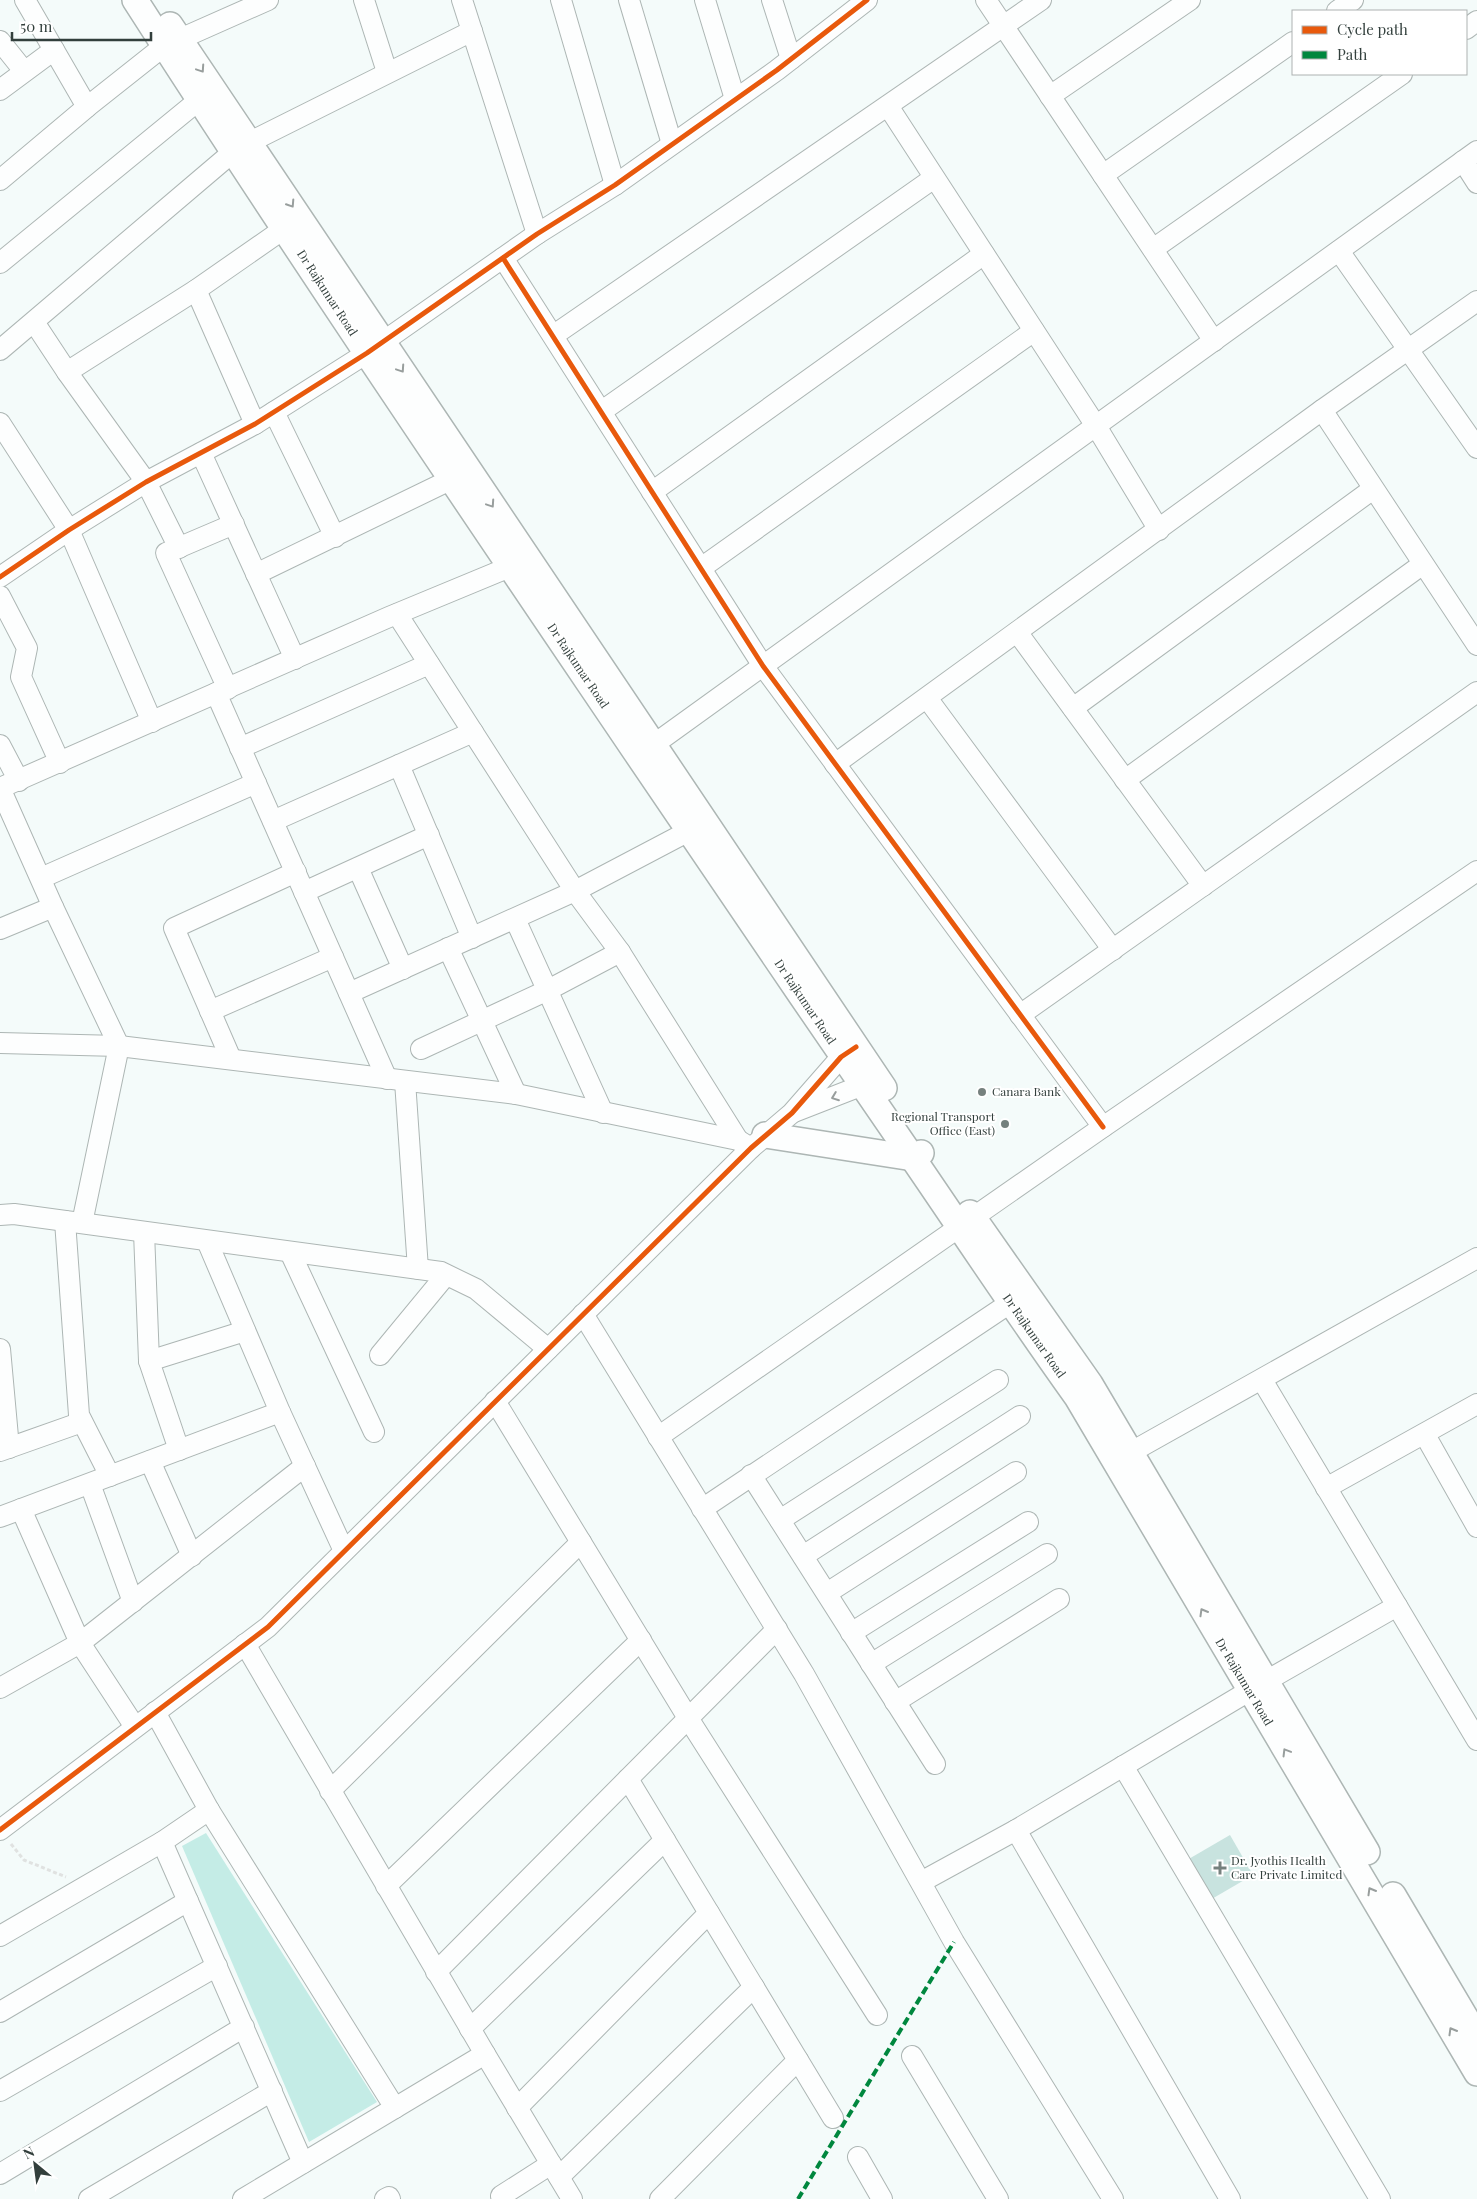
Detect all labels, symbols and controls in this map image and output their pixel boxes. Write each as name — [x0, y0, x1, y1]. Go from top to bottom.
scale bar — [12, 10, 151, 42]
legend — [1292, 10, 1467, 75]
text: 50 m — [20, 16, 53, 36]
text: Cycle path — [1337, 19, 1408, 39]
text: Path — [1337, 44, 1367, 64]
one-way arrow — [195, 63, 204, 73]
one-way arrow — [285, 199, 295, 208]
street label: Dr Rajkumar Road — [294, 246, 362, 338]
one-way arrow — [394, 363, 404, 372]
one-way arrow — [485, 498, 494, 507]
street label: Dr Rajkumar Road — [544, 620, 613, 711]
street label: Dr Rajkumar Road — [771, 956, 840, 1047]
place label: Canara Bank — [992, 1083, 1061, 1099]
marker: Canara Bank — [976, 1086, 988, 1098]
one-way arrow — [832, 1091, 840, 1101]
place label: Regional Transport Office (East) — [891, 1108, 996, 1138]
marker: Regional Transport Office (East) — [999, 1118, 1011, 1130]
street label: Dr Rajkumar Road — [1000, 1290, 1070, 1381]
one-way arrow — [1200, 1609, 1210, 1618]
street label: Dr Rajkumar Road — [1212, 1635, 1277, 1728]
one-way arrow — [1283, 1748, 1293, 1757]
place label: Dr. Jyothis Health Care Private Limited — [1231, 1852, 1342, 1882]
marker: Dr. Jyothis Health Care Private Limited — [1213, 1861, 1227, 1875]
one-way arrow — [1367, 1887, 1377, 1896]
one-way arrow — [1449, 2028, 1459, 2037]
north arrow — [10, 2139, 60, 2189]
text: N — [19, 2141, 37, 2163]

